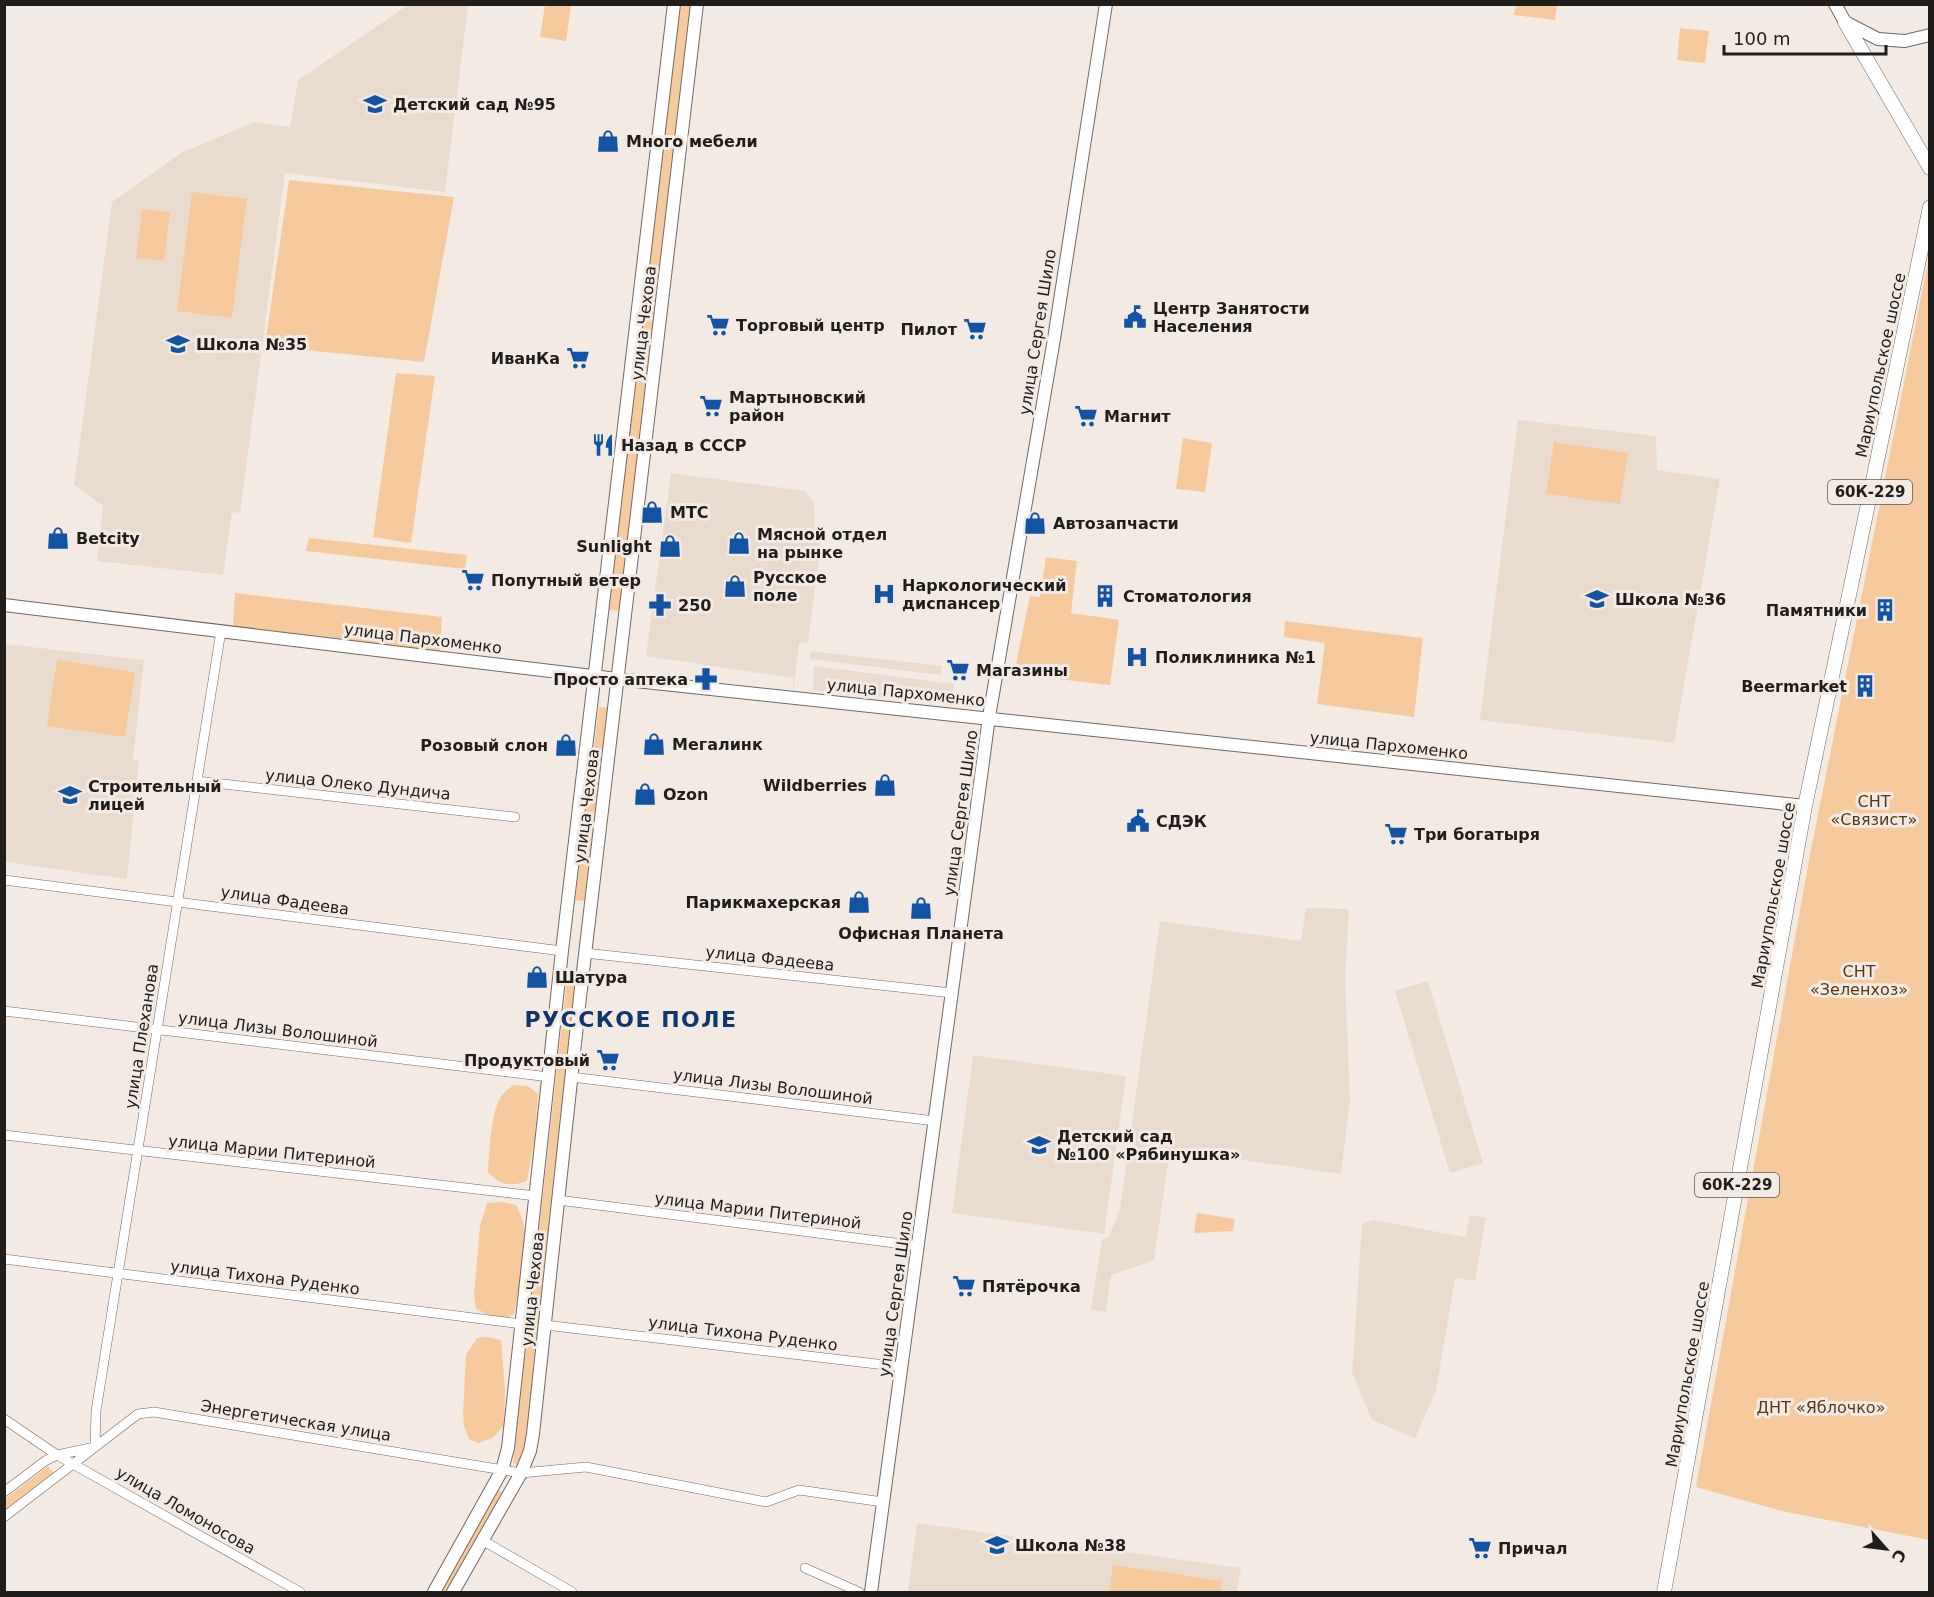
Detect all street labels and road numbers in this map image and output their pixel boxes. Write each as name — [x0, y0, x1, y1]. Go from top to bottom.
street label: улица Сергея Шило — [1015, 248, 1060, 416]
street label: улица Чехова — [627, 265, 660, 381]
street label: Мариупольское шоссе — [1852, 271, 1909, 459]
road number: 60К-229 — [1828, 480, 1912, 504]
street label: улица Пархоменко — [343, 619, 503, 658]
street label: улица Пархоменко — [826, 675, 986, 710]
street label: улица Пархоменко — [1309, 728, 1469, 763]
street label: улица Сергея Шило — [939, 729, 982, 897]
street label: улица Чехова — [570, 748, 603, 864]
street label: улица Олеко Дундича — [264, 765, 452, 804]
street label: Мариупольское шоссе — [1748, 801, 1799, 990]
street label: улица Фадеева — [220, 882, 350, 919]
street label: улица Фадеева — [705, 942, 835, 975]
street label: улица Плеханова — [121, 962, 162, 1110]
street label: улица Лизы Волошиной — [177, 1008, 379, 1051]
street label: улица Лизы Волошиной — [672, 1065, 874, 1108]
street label: улица Марии Питериной — [167, 1131, 377, 1172]
road number: 60К-229 — [1695, 1173, 1779, 1197]
street label: улица Марии Питериной — [653, 1188, 862, 1233]
street label: улица Сергея Шило — [874, 1210, 917, 1378]
street label: улица Чехова — [517, 1231, 548, 1347]
street label: улица Тихона Руденко — [169, 1256, 361, 1299]
street label: Мариупольское шоссе — [1662, 1280, 1713, 1469]
street label: улица Тихона Руденко — [647, 1312, 839, 1355]
street label: Энергетическая улица — [199, 1396, 393, 1445]
street label: улица Ломоносова — [113, 1463, 259, 1558]

